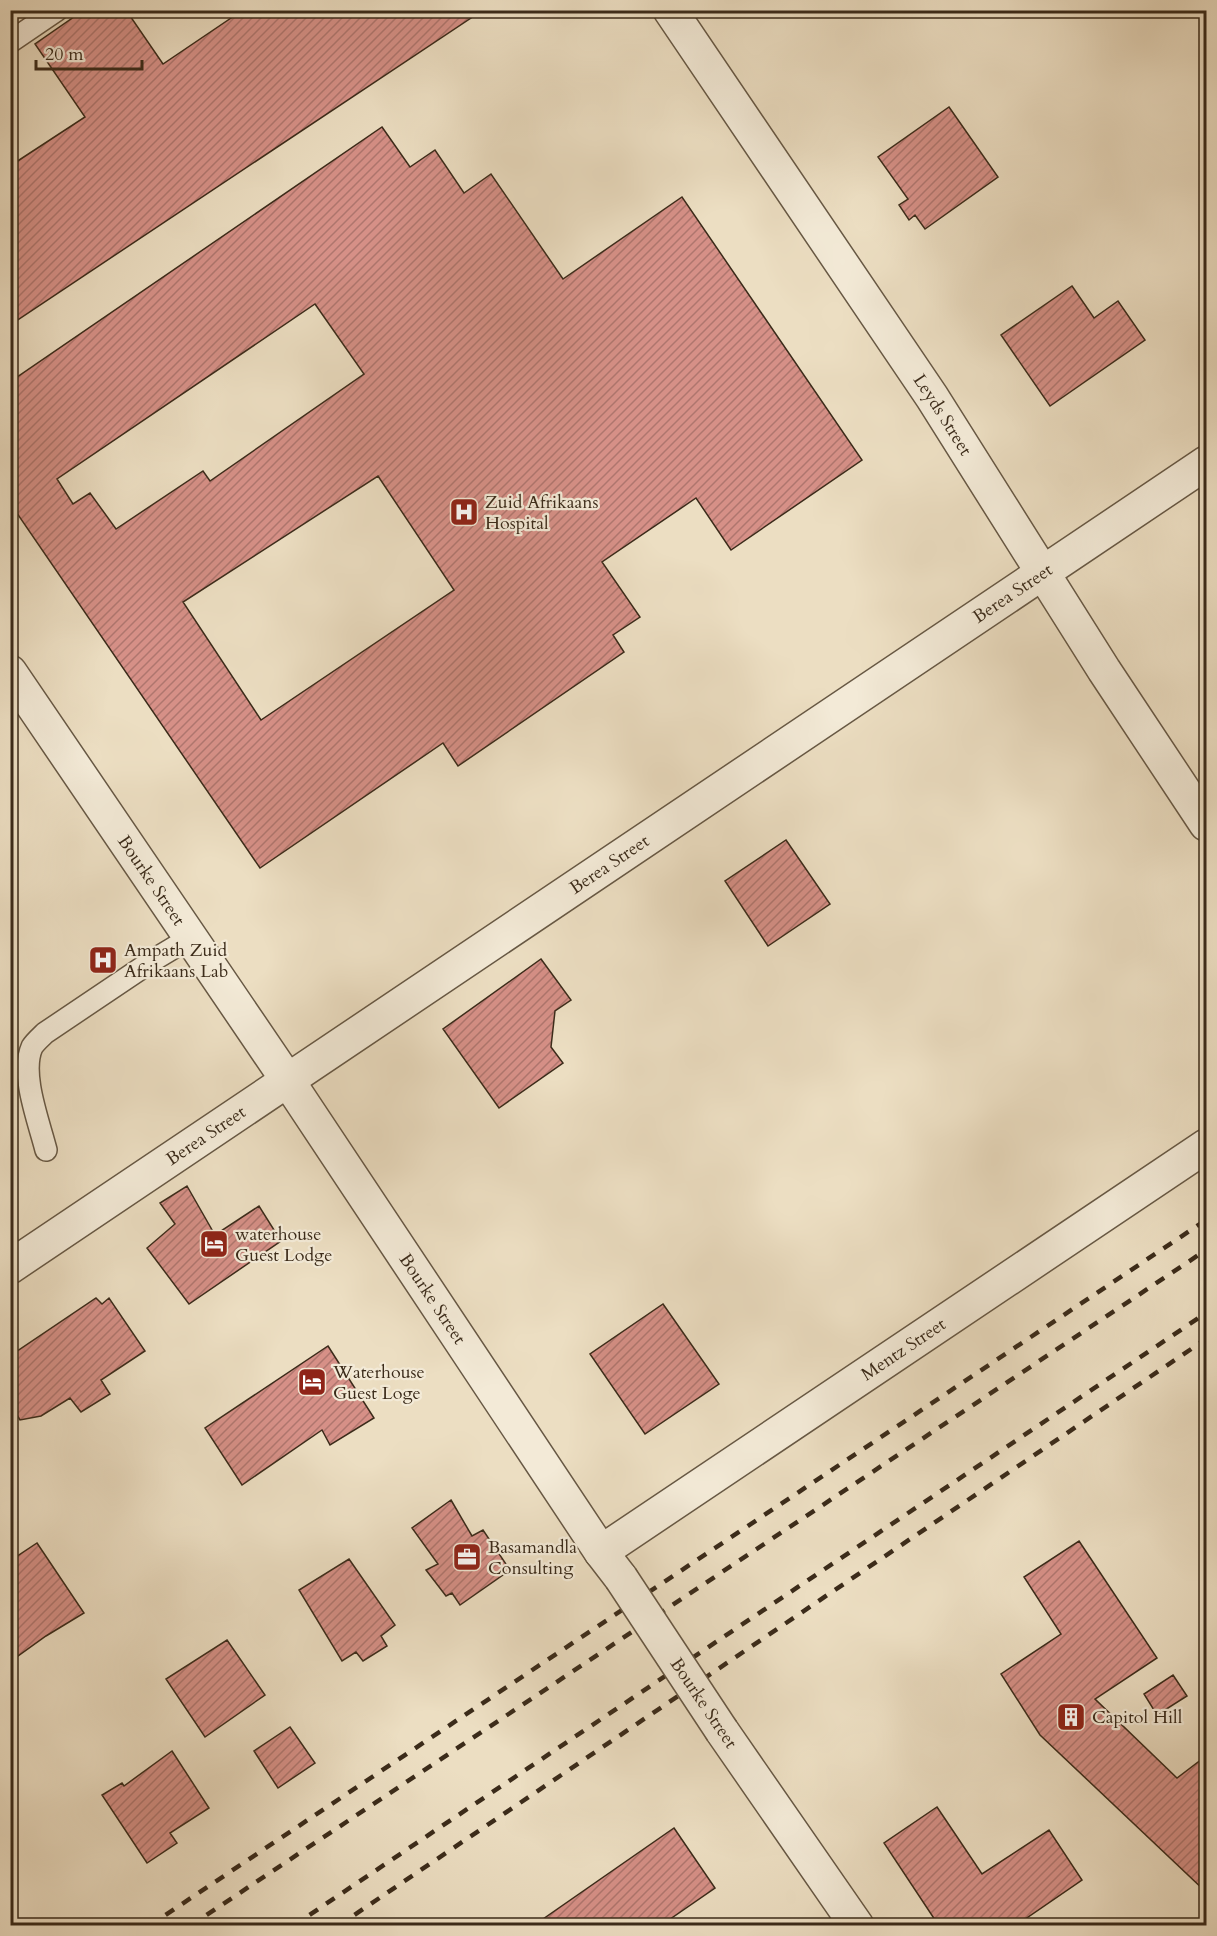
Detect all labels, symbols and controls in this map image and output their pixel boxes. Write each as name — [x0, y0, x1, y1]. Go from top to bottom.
scale bar — [36, 33, 142, 71]
text: 20 m — [45, 42, 84, 67]
street label: Leyds Street — [907, 369, 978, 461]
place label: Zuid Afrikaans Hospital — [485, 490, 599, 536]
hospital icon: Zuid Afrikaans Hospital — [448, 496, 480, 528]
street label: Berea Street — [968, 557, 1058, 629]
street label: Berea Street — [565, 829, 655, 900]
street label: Bourke Street — [112, 830, 191, 931]
place label: Ampath Zuid Afrikaans Lab — [124, 938, 229, 984]
hospital icon: Ampath Zuid Afrikaans Lab — [87, 944, 119, 976]
street label: Berea Street — [161, 1100, 251, 1172]
place label: waterhouse Guest Lodge — [235, 1222, 332, 1268]
hotel icon: waterhouse Guest Lodge — [198, 1228, 230, 1260]
street label: Bourke Street — [393, 1249, 472, 1350]
street label: Mentz Street — [856, 1312, 951, 1387]
place label: Waterhouse Guest Loge — [332, 1360, 425, 1406]
hotel icon: Waterhouse Guest Loge — [296, 1366, 328, 1398]
place label: Basamandla Consulting — [488, 1535, 577, 1581]
office icon: Basamandla Consulting — [451, 1541, 483, 1573]
street label: Bourke Street — [664, 1653, 743, 1754]
building icon: Capitol Hill — [1055, 1701, 1087, 1733]
place label: Capitol Hill — [1092, 1705, 1183, 1730]

